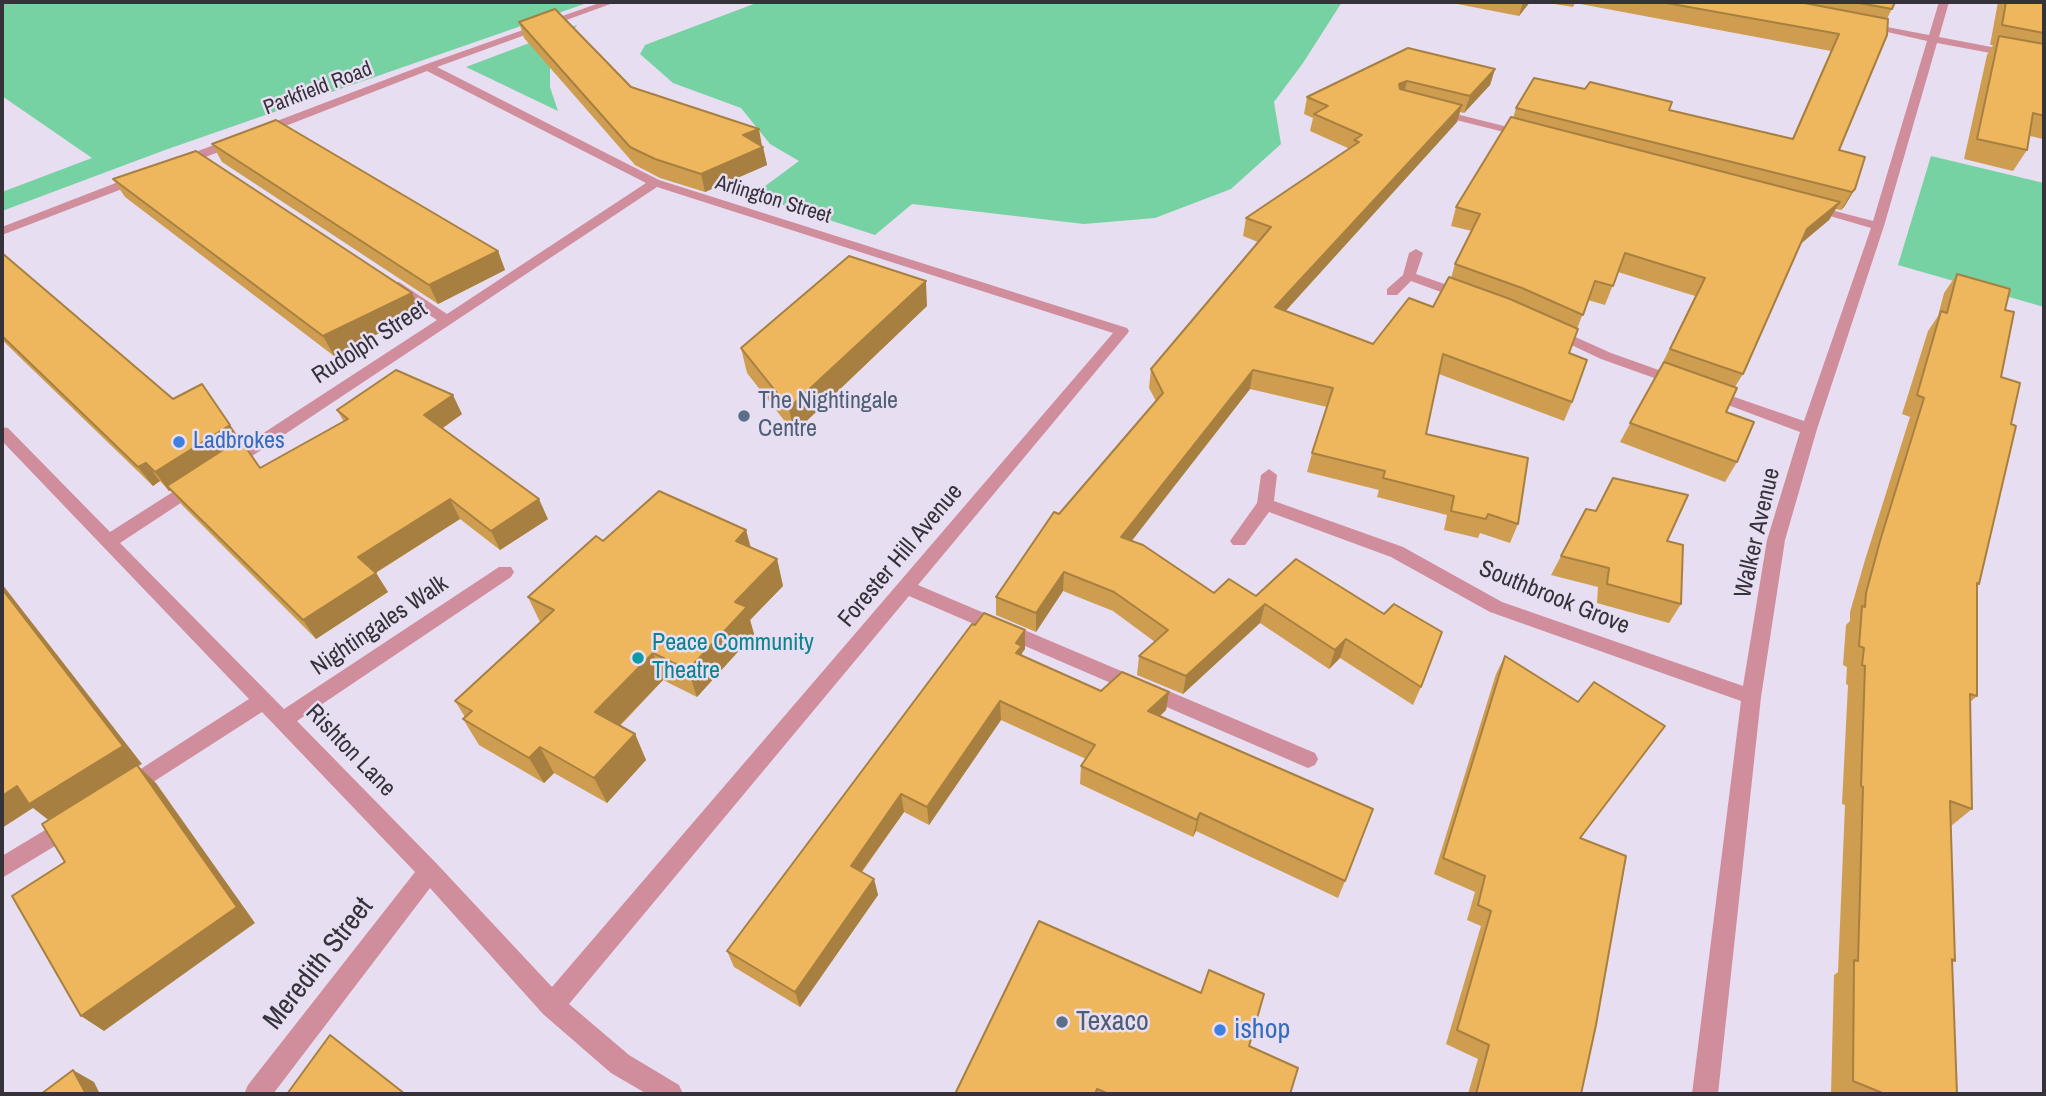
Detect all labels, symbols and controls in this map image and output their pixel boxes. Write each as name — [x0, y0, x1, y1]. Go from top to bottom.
street label: Parkfield Road — [260, 57, 376, 121]
street label: Arlington Street — [712, 170, 834, 230]
street label: Rudolph Street — [307, 295, 433, 391]
place label: The Nightingale Centre — [758, 388, 898, 444]
marker: The Nightingale Centre — [736, 408, 752, 424]
place label: Ladbrokes — [193, 428, 285, 456]
marker: Ladbrokes — [171, 434, 187, 450]
street label: Walker Avenue — [1729, 465, 1787, 601]
street label: Forester Hill Avenue — [833, 479, 969, 633]
street label: Southbrook Grove — [1475, 555, 1633, 641]
street label: Nightingales Walk — [306, 570, 454, 682]
place label: Peace Community Theatre — [652, 630, 814, 686]
marker: Peace Community Theatre — [630, 650, 646, 666]
street label: Rishton Lane — [299, 699, 401, 803]
street label: Meredith Street — [257, 891, 381, 1037]
place label: Texaco — [1076, 1005, 1149, 1039]
place label: ishop — [1234, 1013, 1290, 1047]
marker: Texaco — [1054, 1014, 1070, 1030]
marker: ishop — [1212, 1022, 1228, 1038]

